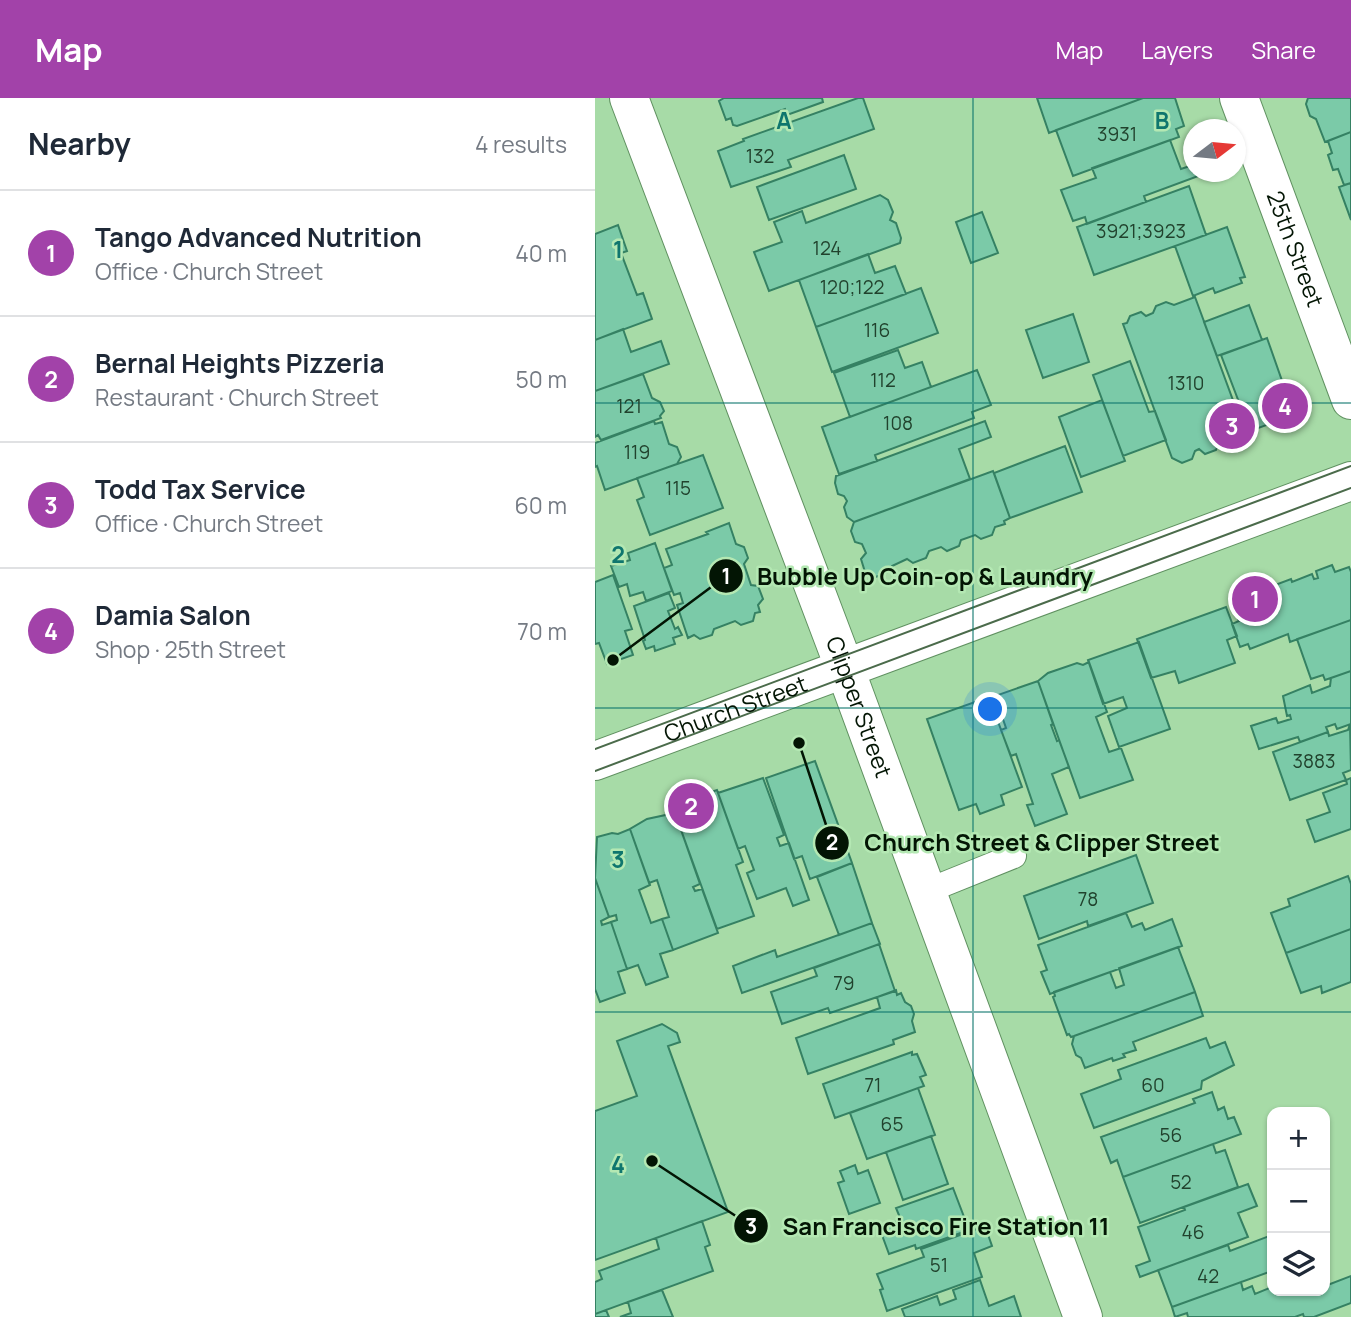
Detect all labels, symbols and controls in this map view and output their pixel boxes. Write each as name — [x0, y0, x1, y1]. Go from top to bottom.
text: Map — [35, 27, 103, 72]
text: Map — [1056, 33, 1103, 66]
text: Layers — [1141, 33, 1213, 66]
text: Share — [1251, 33, 1316, 66]
text: A — [776, 104, 792, 136]
text: B — [1155, 104, 1169, 136]
north arrow — [1183, 119, 1246, 182]
house number: 3931 — [1097, 121, 1137, 147]
text: Nearby — [28, 123, 131, 164]
text: 4 results — [475, 128, 567, 160]
house number: 132 — [746, 143, 774, 169]
street label: 25th Street — [1260, 186, 1332, 311]
house number: 3921;3923 — [1096, 218, 1186, 244]
text: Tango Advanced Nutrition — [95, 219, 422, 255]
text: 1 — [613, 233, 623, 265]
house number: 124 — [812, 235, 842, 261]
text: 1 — [46, 237, 56, 269]
text: 40 m — [515, 237, 567, 269]
text: Office · Church Street — [95, 255, 323, 287]
house number: 120;122 — [820, 274, 884, 300]
house number: 116 — [864, 317, 890, 343]
text: Bernal Heights Pizzeria — [95, 345, 385, 381]
text: 2 — [44, 363, 58, 395]
text: 50 m — [516, 363, 567, 395]
house number: 112 — [870, 367, 896, 393]
house number: 1310 — [1168, 370, 1204, 396]
pin: 4 — [1262, 380, 1308, 432]
text: Restaurant · Church Street — [95, 381, 379, 413]
house number: 121 — [616, 393, 642, 419]
pin: 3 — [1209, 400, 1255, 452]
house number: 108 — [883, 410, 913, 436]
house number: 119 — [624, 439, 650, 465]
text: Todd Tax Service — [95, 471, 306, 507]
house number: 115 — [665, 475, 691, 501]
text: 3 — [44, 489, 58, 521]
text: 60 m — [515, 489, 567, 521]
text: Office · Church Street — [95, 507, 323, 539]
text: 2 — [611, 538, 625, 570]
callout: Bubble Up Coin-op & Laundry — [708, 554, 1107, 599]
text: Bubble Up Coin-op & Laundry — [757, 559, 1094, 592]
text: 1 — [721, 562, 731, 590]
pin: 1 — [1232, 573, 1278, 625]
text: Damia Salon — [95, 597, 251, 633]
text: 4 — [44, 615, 58, 647]
text: 70 m — [517, 615, 567, 647]
street label: Clipper Street — [819, 631, 901, 782]
text: Shop · 25th Street — [95, 633, 286, 665]
street label: Church Street — [659, 667, 811, 749]
your location — [973, 692, 1007, 726]
house number: 3883 — [1292, 748, 1336, 774]
pin: 2 — [668, 780, 714, 832]
callout: Church Street & Clipper Street — [815, 820, 1233, 865]
text: Church Street & Clipper Street — [864, 825, 1220, 858]
text: 2 — [826, 828, 838, 856]
text: 3 — [611, 843, 625, 875]
house number: 78 — [1078, 886, 1098, 912]
house number: 79 — [833, 970, 855, 996]
house number: 71 — [865, 1072, 881, 1098]
house number: 60 — [1141, 1072, 1165, 1098]
map controls — [1267, 1107, 1330, 1296]
button: + — [1267, 1107, 1330, 1170]
house number: 65 — [881, 1111, 903, 1137]
house number: 56 — [1160, 1122, 1182, 1148]
text: 4 — [611, 1148, 625, 1180]
house number: 52 — [1170, 1169, 1192, 1195]
button: − — [1267, 1170, 1330, 1233]
callout: San Francisco Fire Station 11 — [733, 1204, 1123, 1249]
text: San Francisco Fire Station 11 — [783, 1209, 1109, 1242]
text: 3 — [745, 1212, 757, 1240]
house number: 46 — [1182, 1219, 1205, 1245]
button: layers — [1267, 1233, 1330, 1296]
house number: 51 — [930, 1252, 948, 1278]
house number: 42 — [1197, 1263, 1219, 1289]

